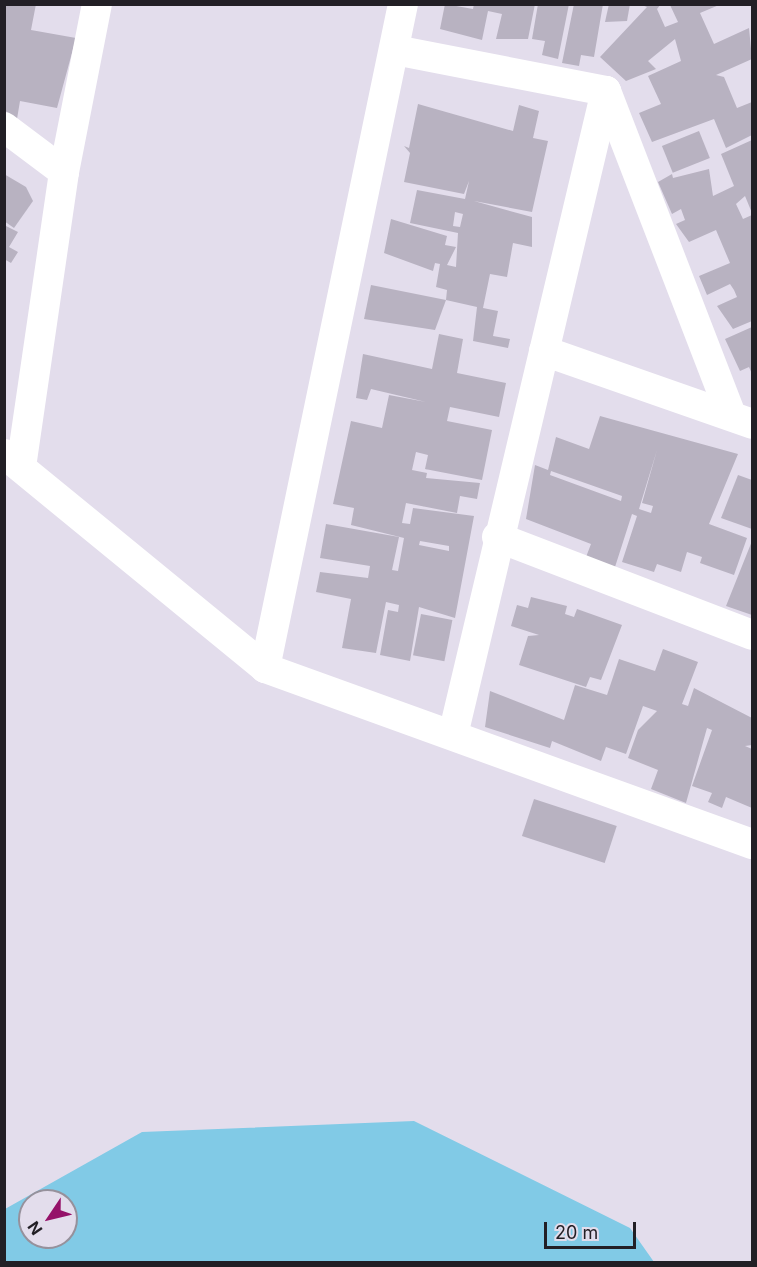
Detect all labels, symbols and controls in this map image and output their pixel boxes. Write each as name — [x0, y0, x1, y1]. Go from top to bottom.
north arrow — [18, 1189, 78, 1249]
scale bar — [547, 1210, 638, 1248]
text: N — [23, 1217, 47, 1239]
text: 20 m — [555, 1222, 598, 1243]

